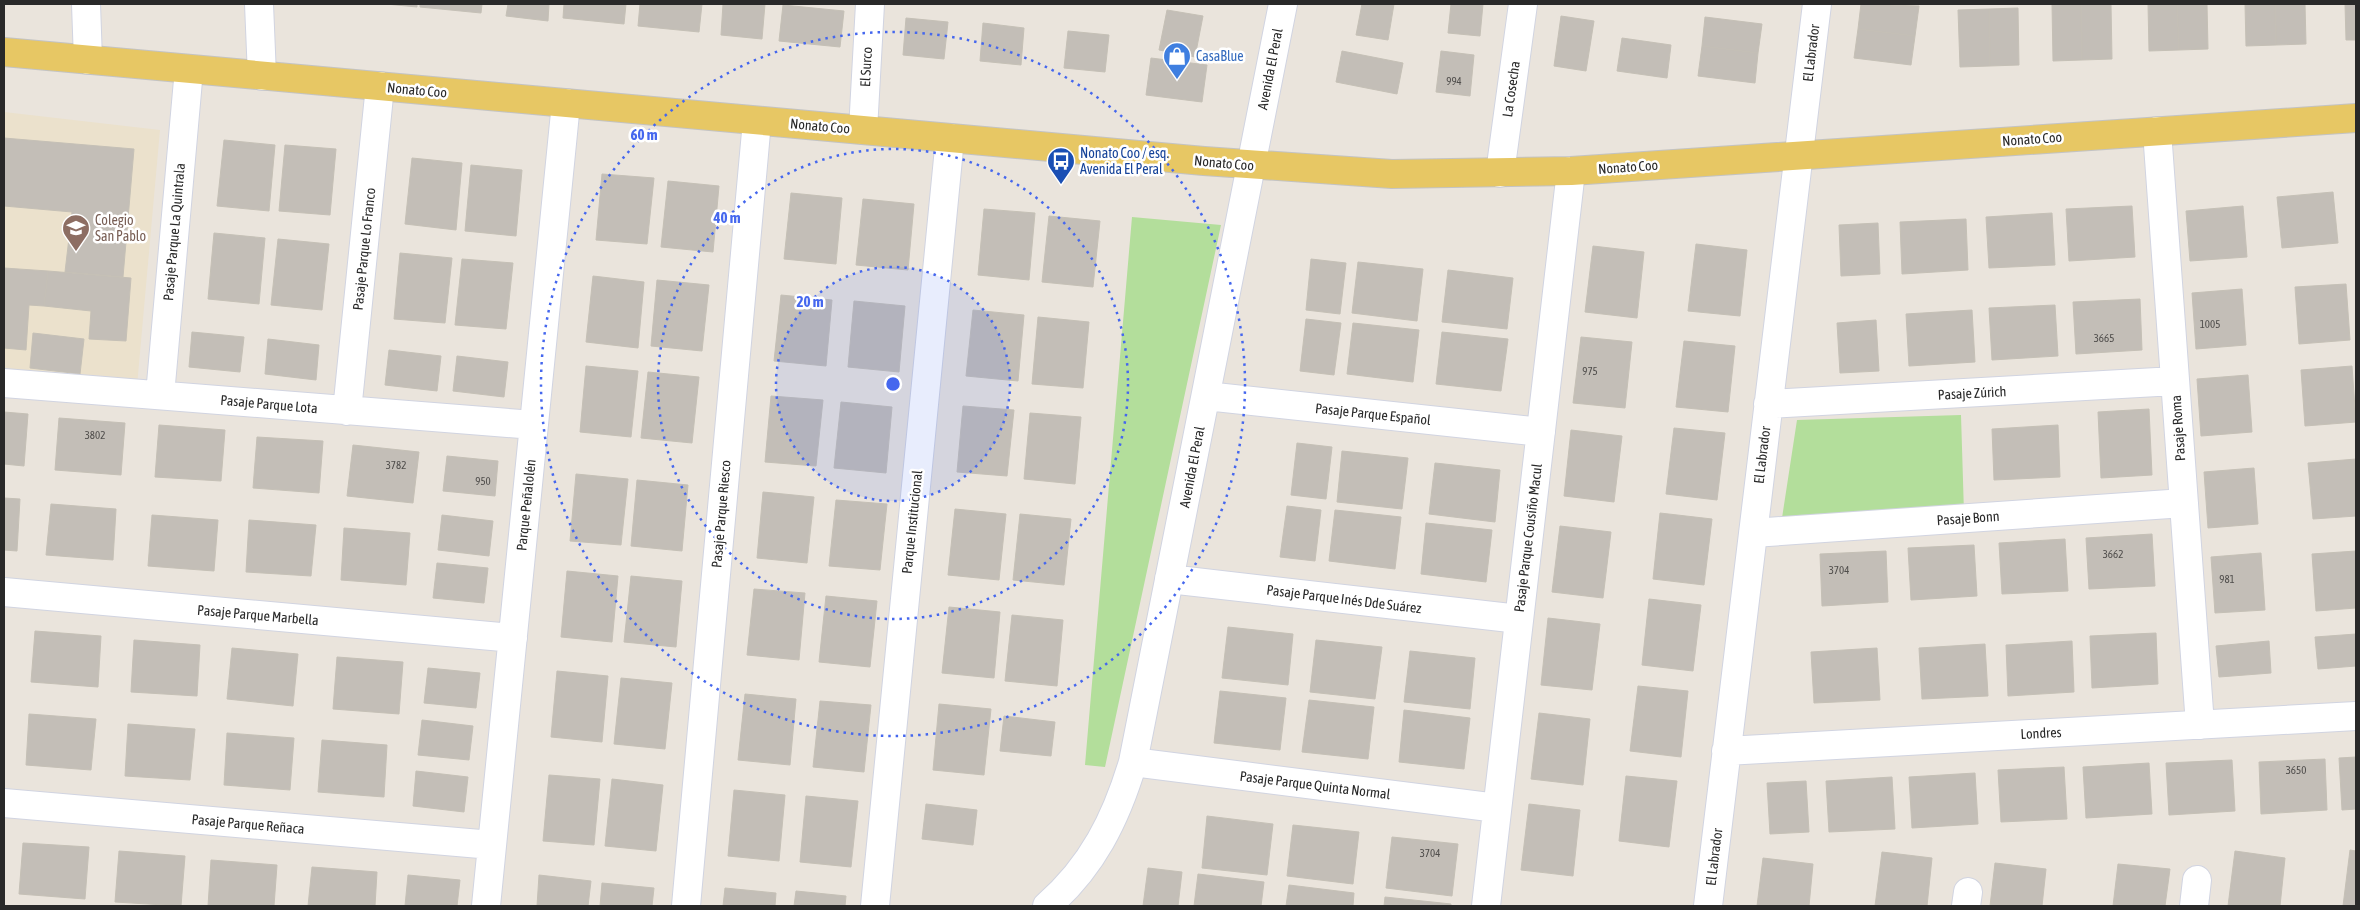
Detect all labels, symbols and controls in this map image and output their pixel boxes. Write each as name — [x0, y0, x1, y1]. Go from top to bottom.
street label: El Labrador — [1800, 22, 1823, 83]
street label: Avenida El Peral — [1254, 27, 1286, 111]
shop icon: CasaBlue — [1162, 41, 1192, 80]
street label: El Surco — [857, 47, 875, 87]
place label: CasaBlue — [1196, 48, 1244, 64]
street label: La Cosecha — [1499, 60, 1523, 118]
house number: 994 — [1446, 75, 1462, 87]
street label: Nonato Coo — [386, 79, 448, 101]
street label: Nonato Coo — [789, 115, 851, 137]
text: 60 m — [631, 126, 658, 143]
street label: Nonato Coo — [2002, 129, 2062, 149]
place label: Nonato Coo / esq. Avenida El Peral — [1080, 145, 1169, 177]
bus stop icon: Nonato Coo / esq. Avenida El Peral — [1046, 146, 1076, 185]
street label: Nonato Coo — [1193, 152, 1255, 174]
street label: Nonato Coo — [1598, 157, 1658, 177]
street label: Pasaje Parque La Quintrala — [160, 162, 188, 302]
street label: Pasaje Parque Lo Franco — [350, 187, 378, 311]
text: 40 m — [713, 209, 741, 226]
place label: Colegio San Pablo — [95, 212, 146, 244]
school or university icon: Colegio San Pablo — [61, 213, 91, 252]
text: 20 m — [797, 293, 824, 310]
house number: 1005 — [2200, 318, 2220, 330]
house number: 3665 — [2094, 332, 2114, 344]
house number: 975 — [1582, 365, 1598, 377]
centre of rings — [884, 375, 902, 393]
street label: Pasaje Zúrich — [1937, 383, 2007, 403]
street label: Pasaje Parque Lota — [220, 392, 318, 416]
street label: Pasaje Roma — [2168, 394, 2188, 462]
street label: Pasaje Parque Español — [1314, 400, 1432, 428]
street label: El Labrador — [1751, 424, 1774, 485]
street label: Avenida El Peral — [1176, 425, 1208, 509]
house number: 3802 — [85, 429, 105, 441]
street label: Parque Peñalolén — [513, 458, 539, 552]
house number: 3782 — [386, 459, 406, 471]
street label: Pasaje Parque Riesco — [708, 459, 734, 569]
street label: Pasaje Parque Cousiño Macul — [1511, 463, 1545, 613]
street label: Parque Institucional — [899, 469, 925, 575]
house number: 950 — [475, 475, 491, 487]
street label: Pasaje Bonn — [1936, 508, 2000, 528]
house number: 3662 — [2103, 548, 2123, 560]
house number: 3704 — [1829, 564, 1849, 576]
house number: 981 — [2219, 573, 2235, 585]
street label: Pasaje Parque Inés Dde Suárez — [1266, 582, 1422, 616]
street label: Pasaje Parque Marbella — [197, 602, 319, 628]
street label: Londres — [2020, 724, 2062, 742]
house number: 3650 — [2286, 764, 2306, 776]
street label: Pasaje Parque Quinta Normal — [1239, 768, 1391, 802]
street label: Pasaje Parque Reñaca — [191, 811, 305, 837]
street label: El Labrador — [1703, 826, 1726, 887]
house number: 3704 — [1420, 847, 1440, 859]

